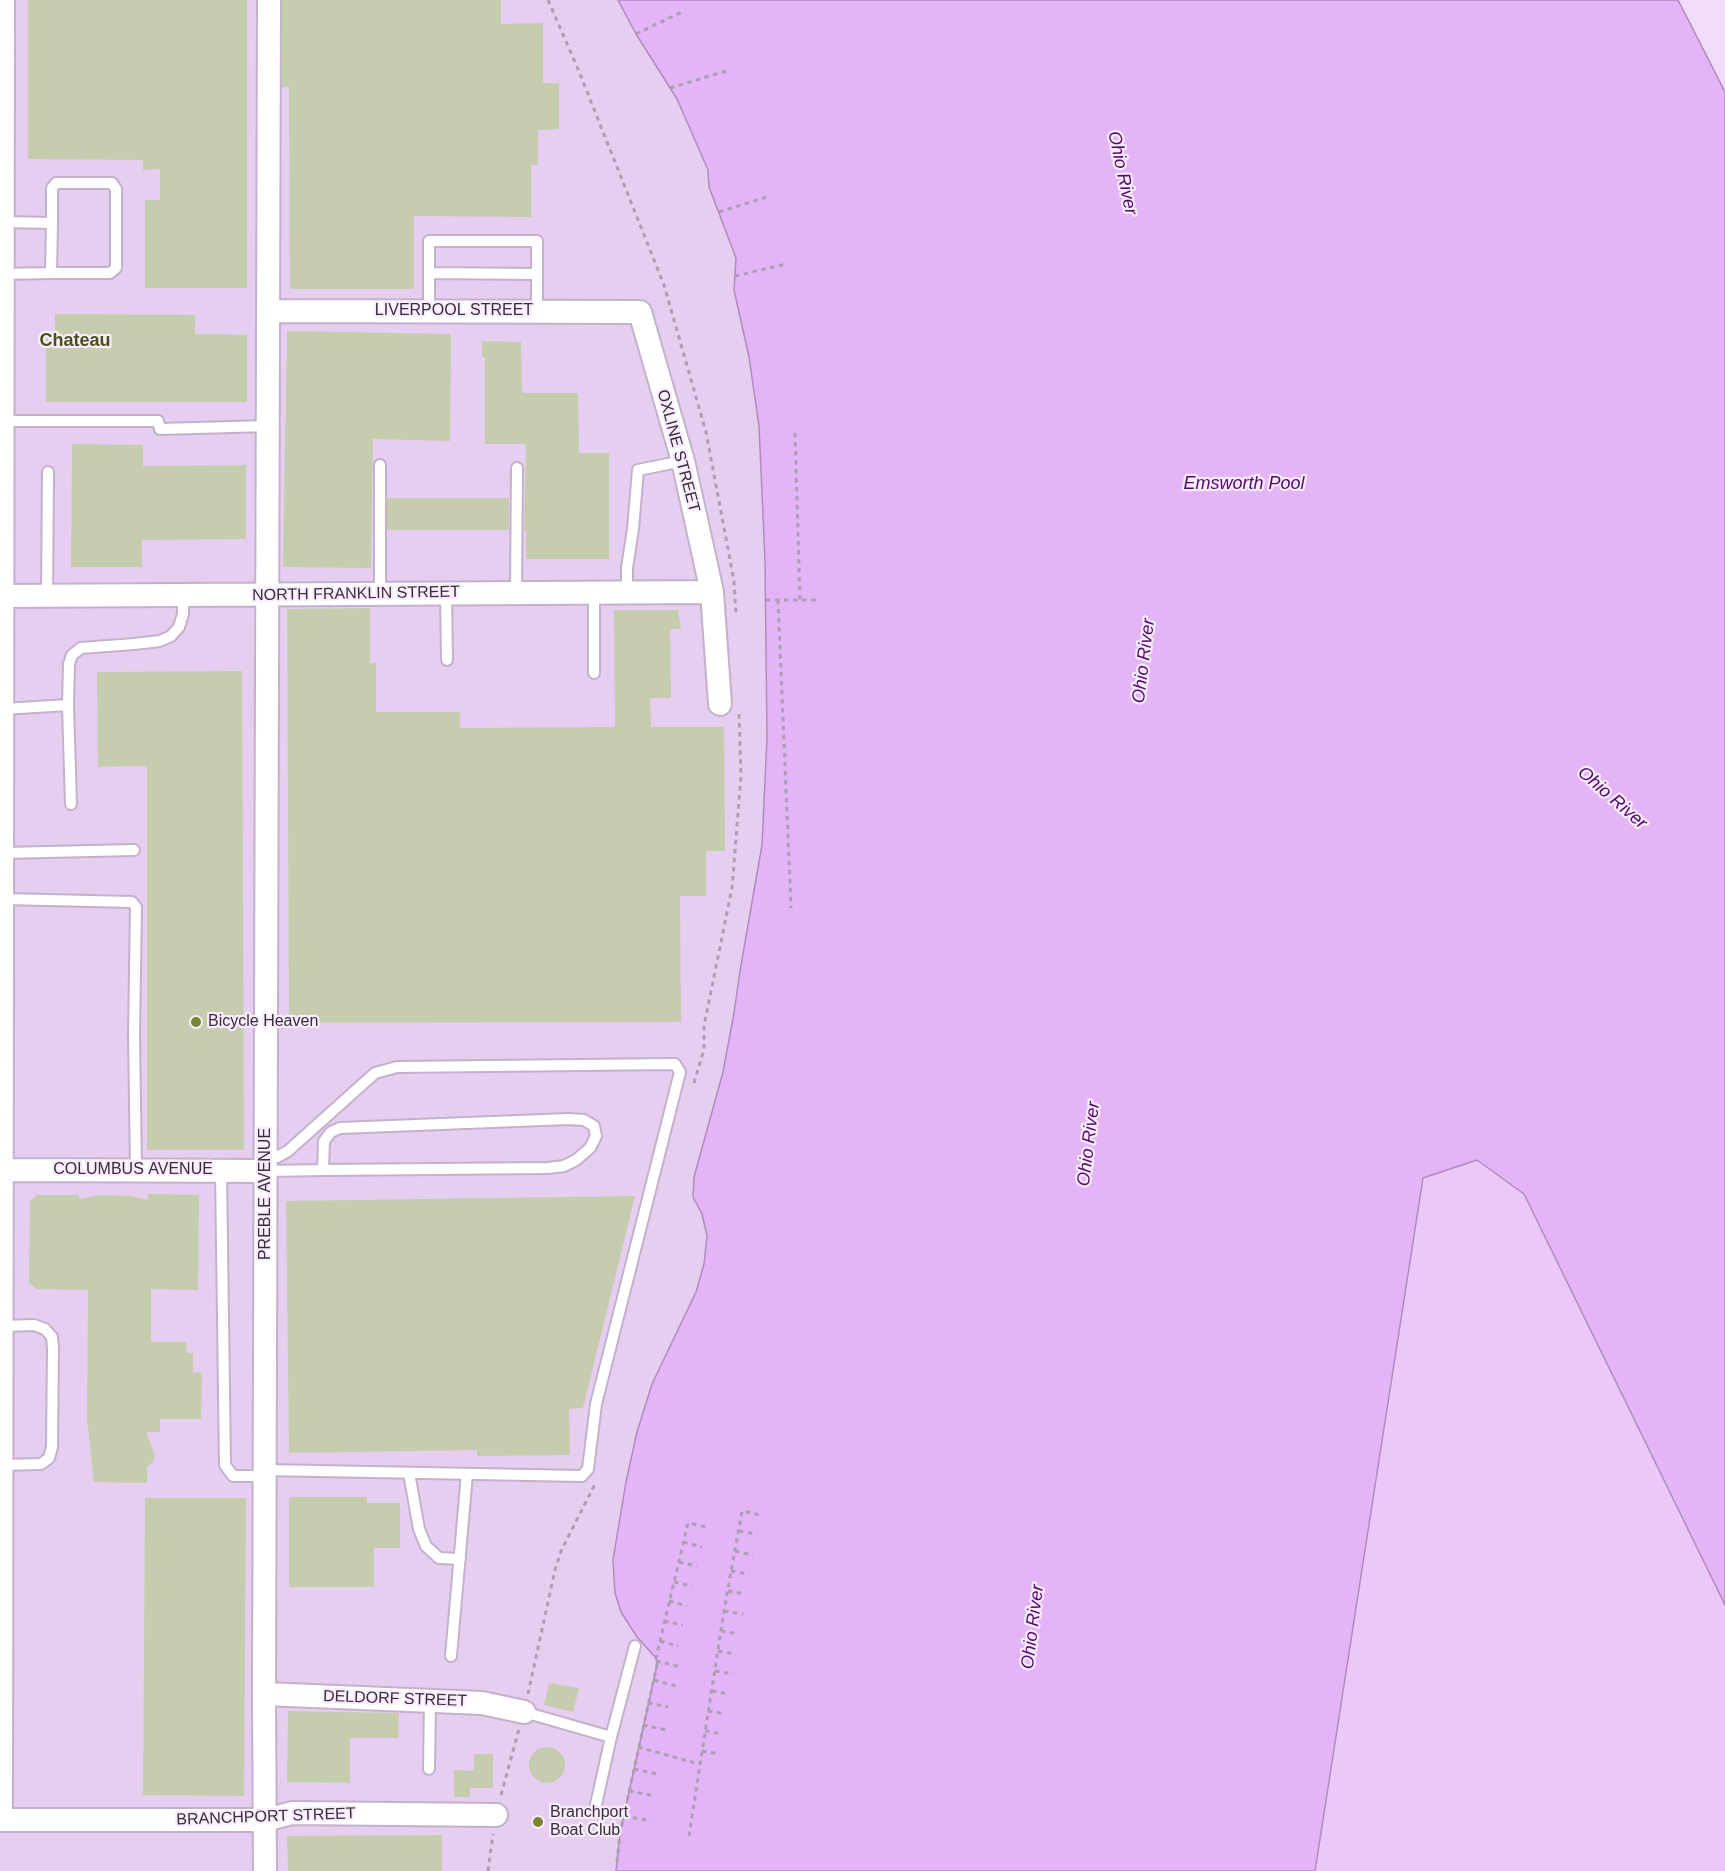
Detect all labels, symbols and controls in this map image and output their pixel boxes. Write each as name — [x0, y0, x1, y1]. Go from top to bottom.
water label: Ohio River — [1103, 129, 1141, 217]
street label: LIVERPOOL STREET — [375, 301, 533, 321]
district label: Chateau — [39, 330, 111, 352]
street label: OXLINE STREET — [652, 388, 704, 514]
water label: Emsworth Pool — [1183, 473, 1305, 495]
street label: NORTH FRANKLIN STREET — [252, 583, 460, 605]
water label: Ohio River — [1128, 617, 1160, 705]
water label: Ohio River — [1573, 762, 1651, 834]
place label: Bicycle Heaven — [208, 1012, 318, 1032]
marker: Bicycle Heaven — [189, 1015, 203, 1029]
water label: Ohio River — [1073, 1100, 1105, 1188]
street label: PREBLE AVENUE — [256, 1128, 276, 1260]
street label: COLUMBUS AVENUE — [53, 1160, 213, 1180]
water label: Ohio River — [1017, 1583, 1049, 1671]
street label: DELDORF STREET — [323, 1687, 467, 1711]
place label: Branchport Boat Club — [550, 1803, 628, 1841]
street label: BRANCHPORT STREET — [176, 1804, 356, 1830]
marker: Branchport Boat Club — [531, 1815, 545, 1829]

